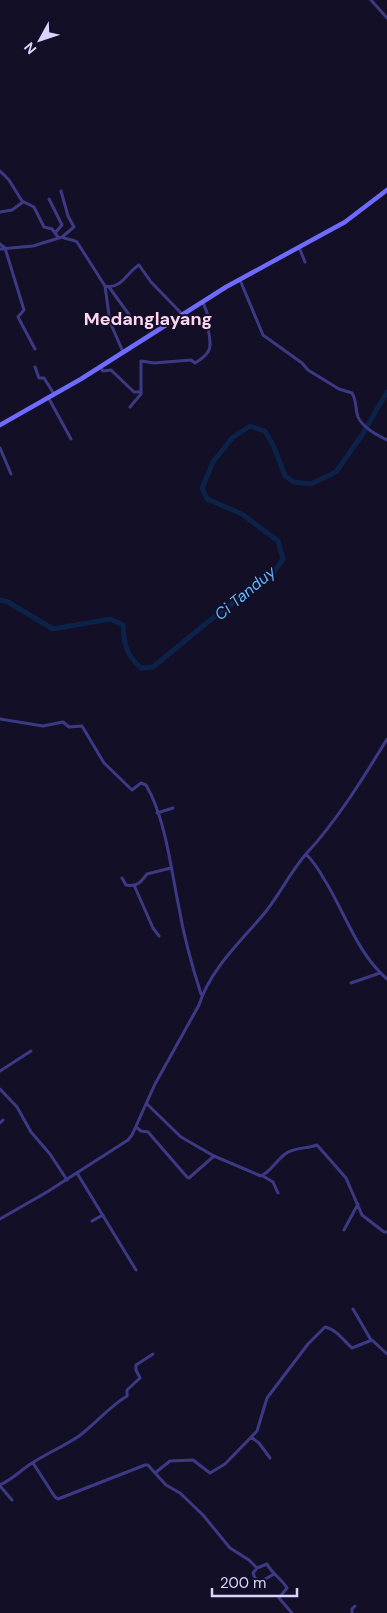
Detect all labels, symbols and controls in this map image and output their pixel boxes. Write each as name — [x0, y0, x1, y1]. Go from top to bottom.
north arrow — [15, 15, 65, 65]
text: N — [20, 39, 40, 58]
district label: Medanglayang — [84, 307, 212, 331]
water label: Ci Tanduy — [210, 561, 281, 625]
scale bar — [212, 1566, 297, 1598]
text: 200 m — [220, 1573, 266, 1593]

